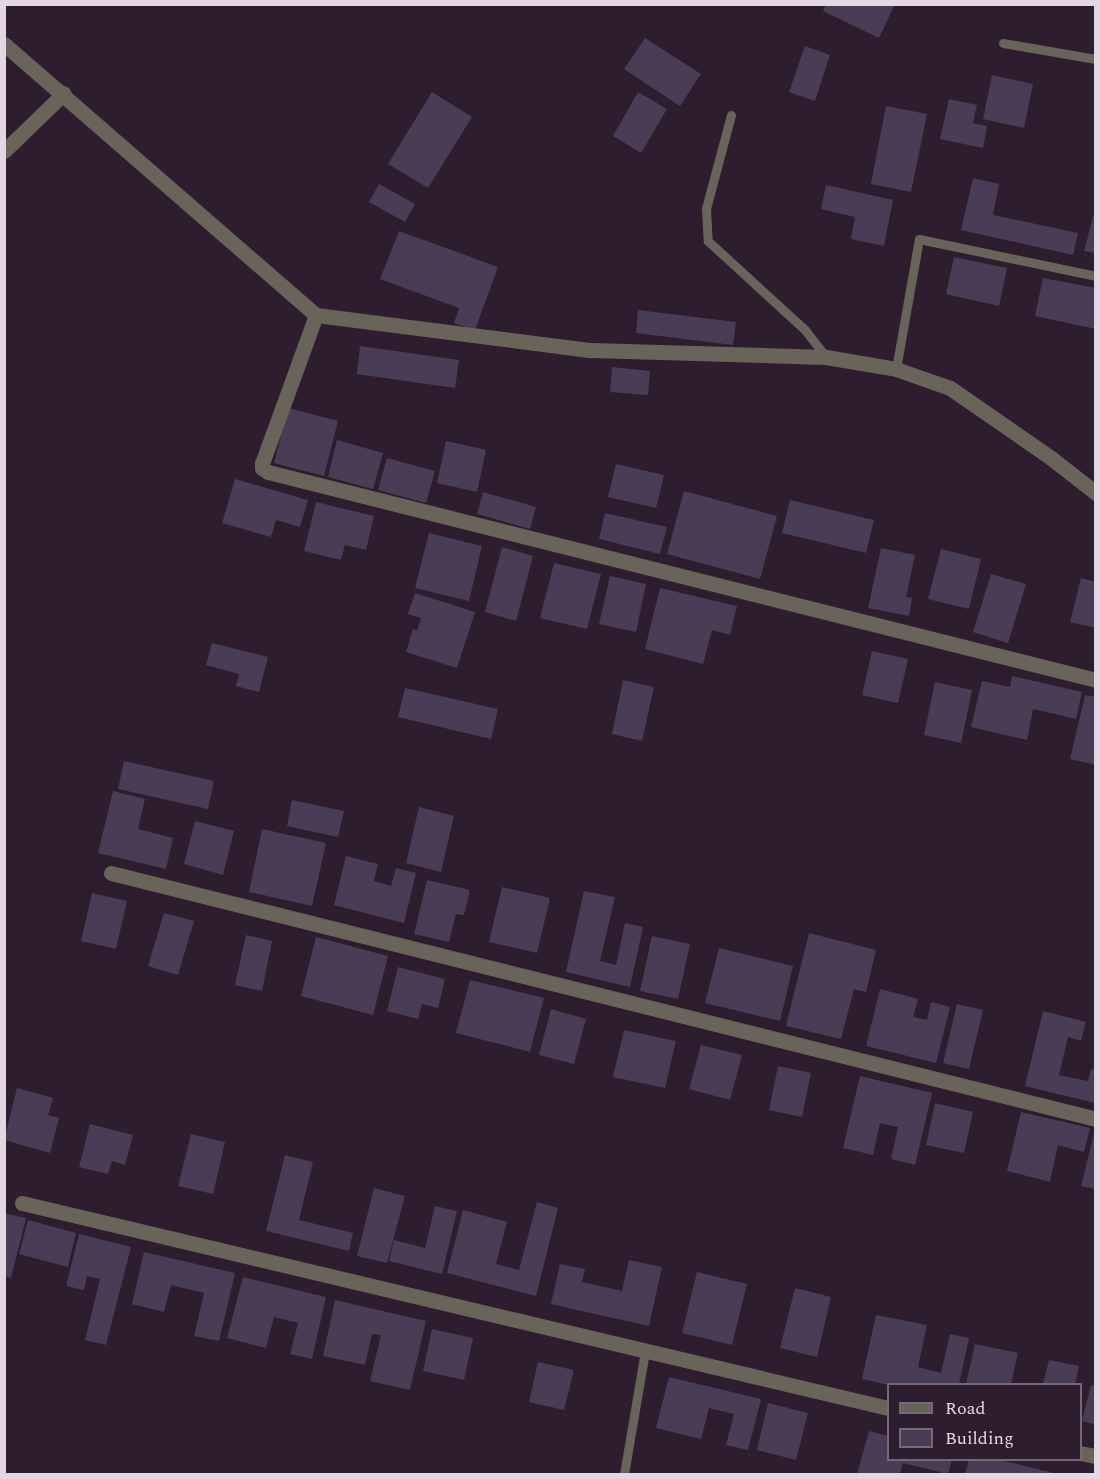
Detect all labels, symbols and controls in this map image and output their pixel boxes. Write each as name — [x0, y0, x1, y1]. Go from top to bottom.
legend — [887, 1383, 1082, 1461]
text: Road — [945, 1395, 986, 1422]
text: Building — [945, 1425, 1014, 1452]

